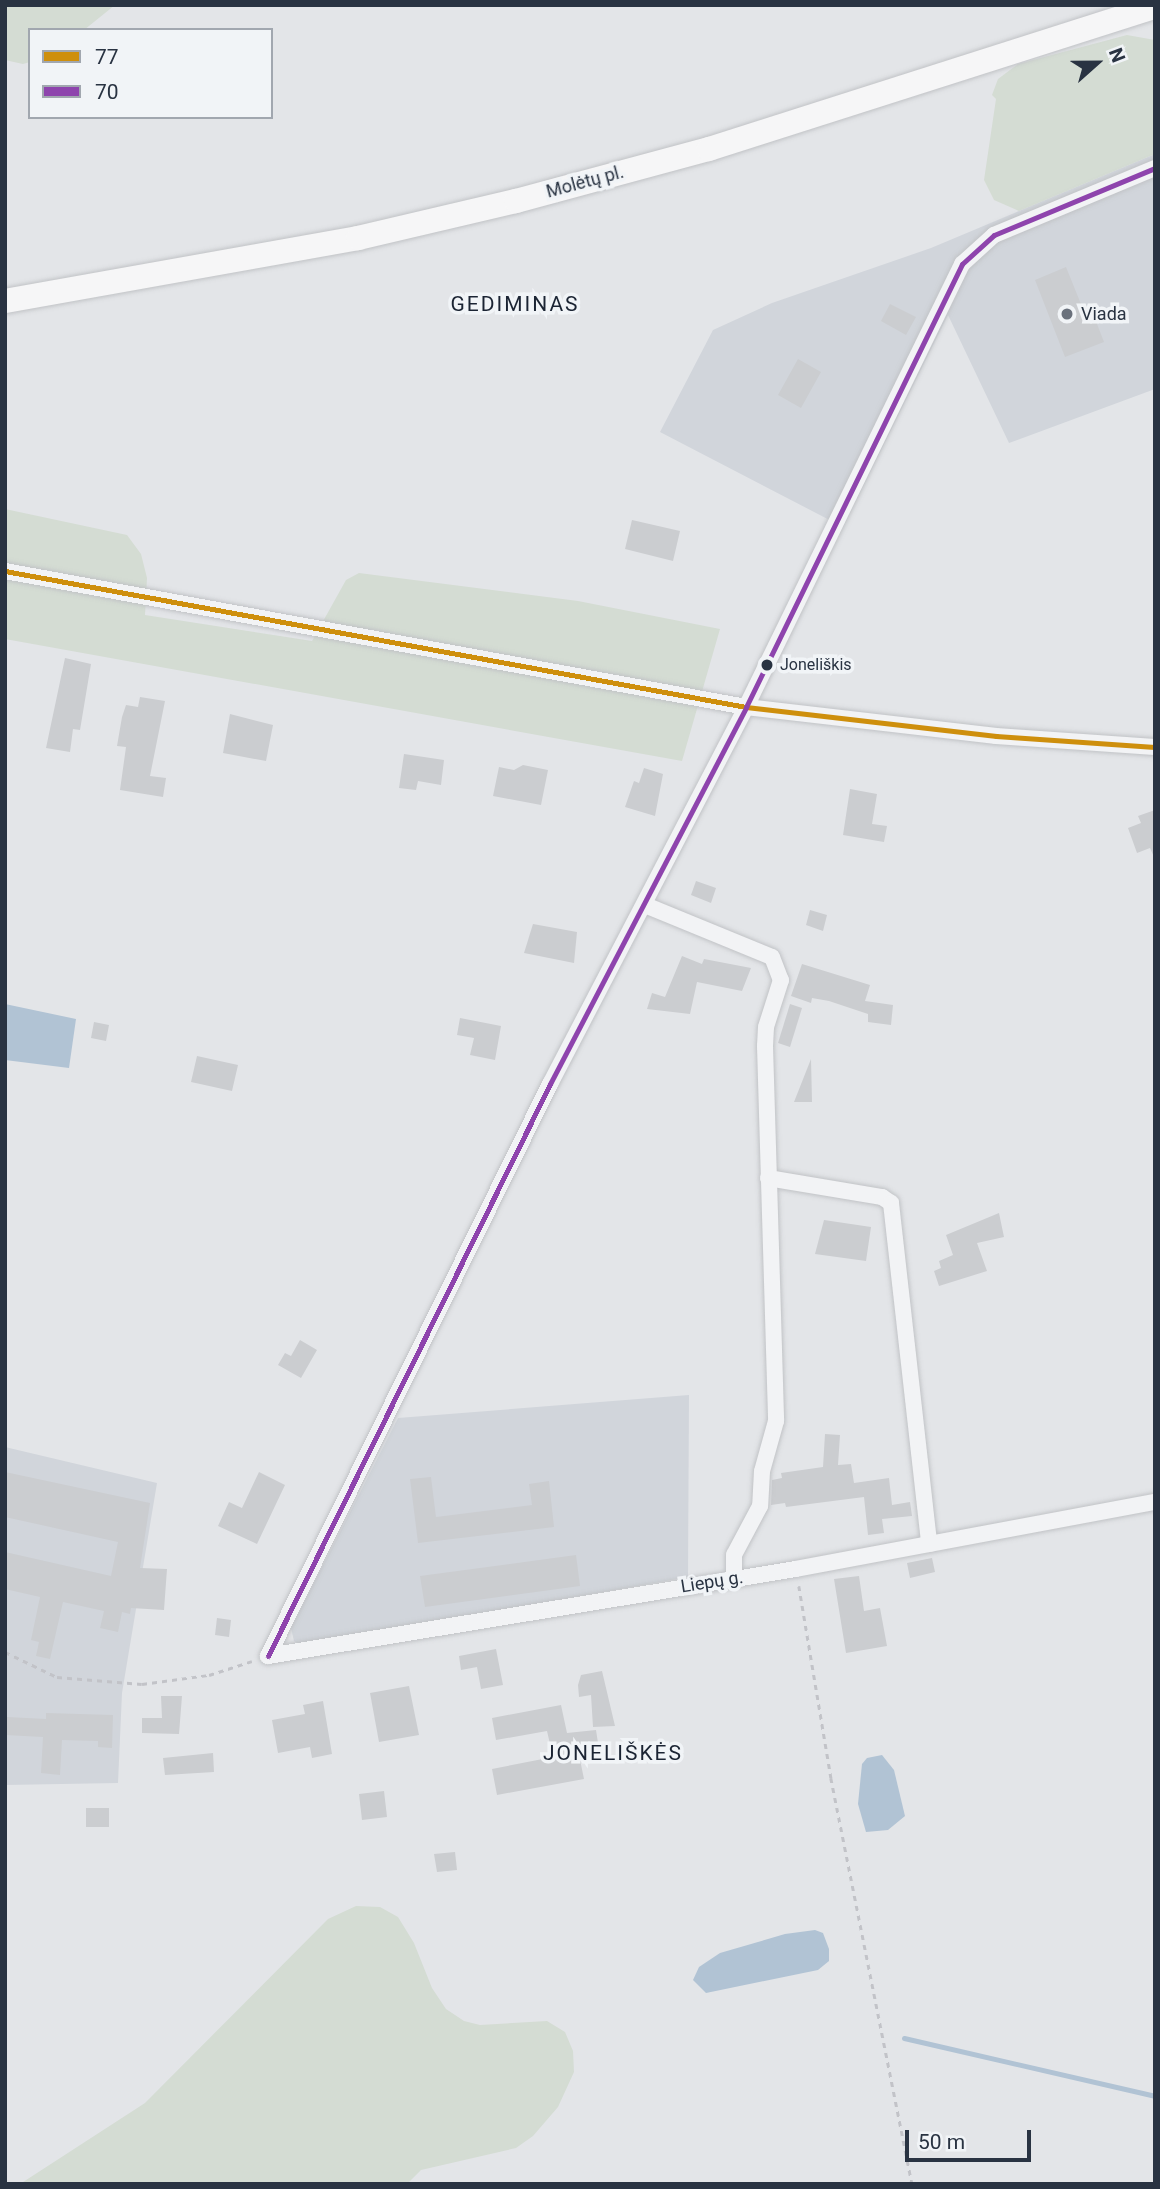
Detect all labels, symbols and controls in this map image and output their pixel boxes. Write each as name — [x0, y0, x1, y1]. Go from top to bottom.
legend — [28, 28, 273, 119]
north arrow — [1062, 28, 1132, 98]
text: 77 — [95, 45, 119, 69]
text: N — [1104, 45, 1130, 66]
text: 70 — [95, 80, 119, 104]
street label: Molėtų pl. — [544, 161, 626, 203]
district label: GEDIMINAS — [452, 291, 578, 317]
place label: Viada — [1081, 303, 1127, 325]
marker: Viada — [1059, 306, 1075, 322]
place label: Joneliškis — [780, 655, 852, 675]
marker: Joneliškis — [760, 658, 774, 672]
street label: Liepų g. — [679, 1566, 745, 1598]
district label: JONELIŠKĖS — [544, 1740, 682, 1766]
scale bar — [908, 2116, 1034, 2160]
text: 50 m — [918, 2130, 965, 2154]

